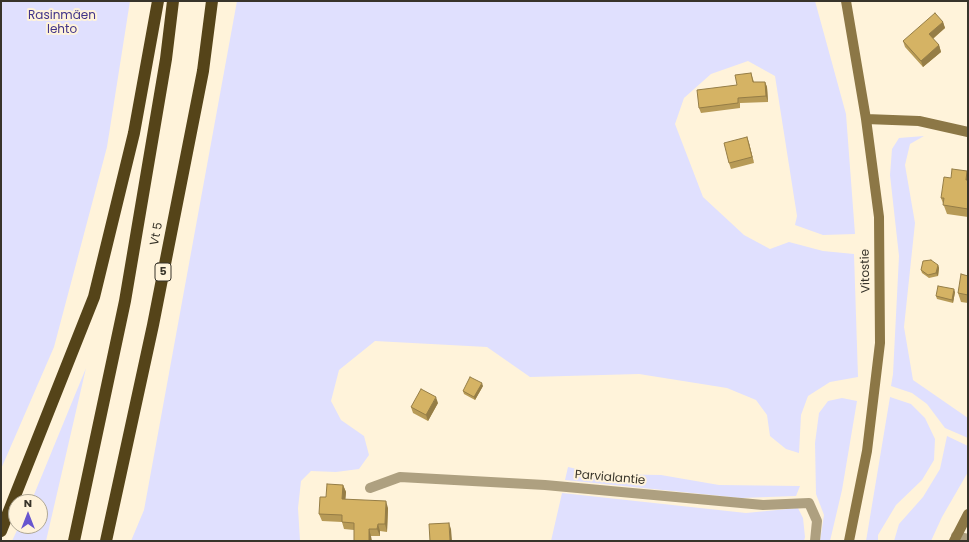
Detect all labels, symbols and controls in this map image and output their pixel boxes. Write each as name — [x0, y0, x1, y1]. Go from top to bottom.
park label: Rasinmäen lehto — [28, 9, 96, 37]
street label: Vt 5 — [148, 221, 166, 247]
street label: Vitostie — [858, 249, 874, 293]
road number: 5 — [155, 263, 171, 281]
street label: Parvialantie — [574, 468, 646, 488]
north arrow — [8, 494, 48, 534]
text: N — [24, 495, 32, 511]

